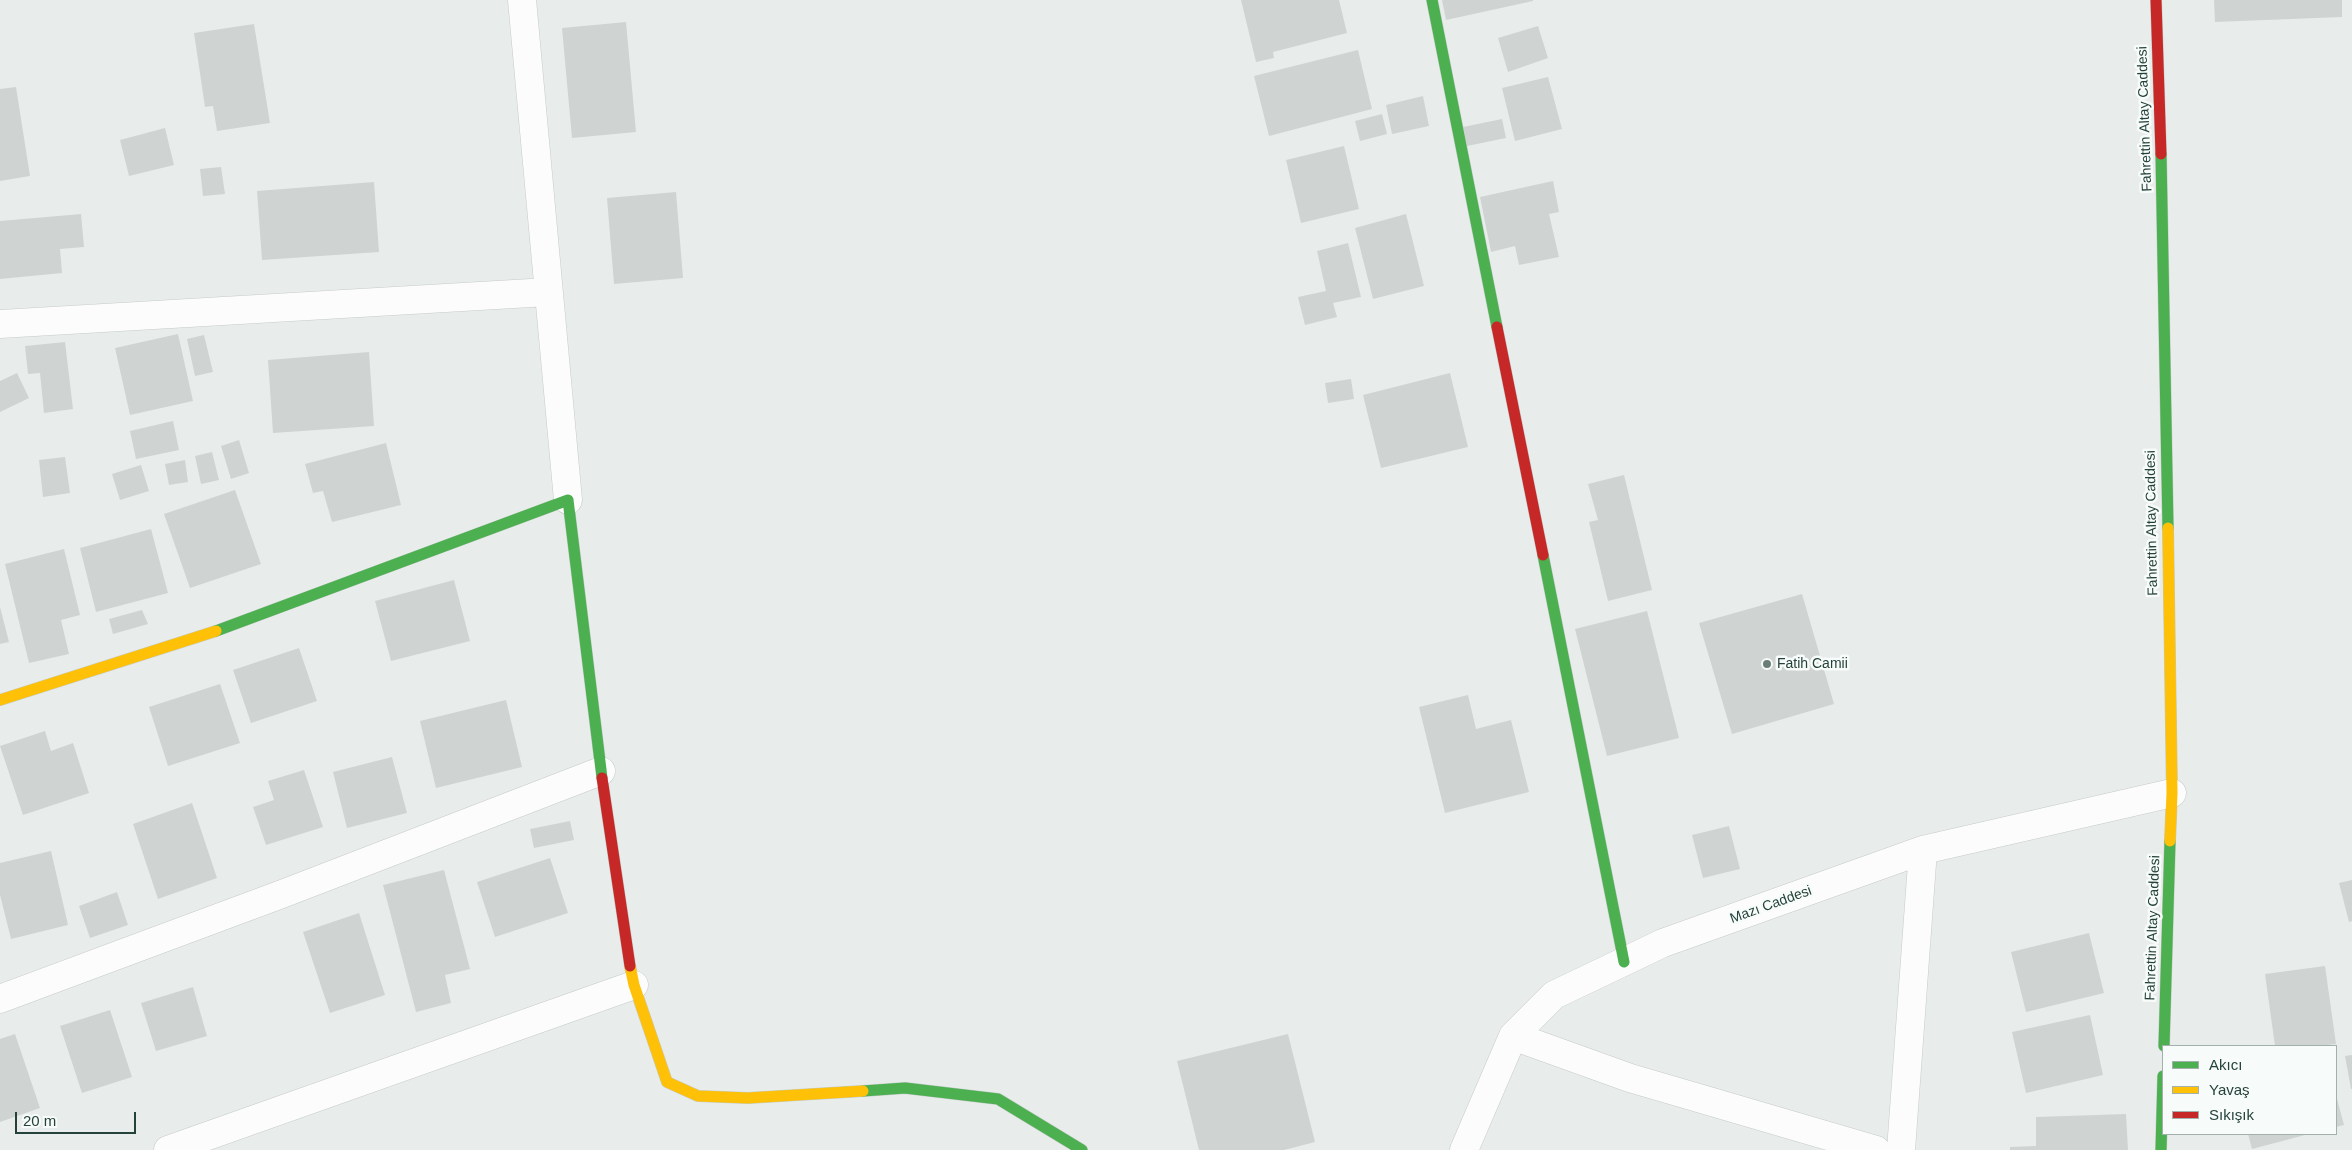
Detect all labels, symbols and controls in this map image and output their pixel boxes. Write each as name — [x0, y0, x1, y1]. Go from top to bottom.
street label: Fahrettin Altay Caddesi — [2134, 46, 2156, 192]
street label: Fahrettin Altay Caddesi — [2142, 450, 2162, 596]
place label: Fatih Camii — [1777, 656, 1848, 672]
marker: Fatih Camii — [1761, 658, 1773, 670]
street label: Fahrettin Altay Caddesi — [2142, 855, 2164, 1001]
street label: Mazı Caddesi — [1728, 882, 1814, 928]
legend — [2162, 1045, 2337, 1135]
text: Akıcı — [2209, 1056, 2242, 1073]
text: Yavaş — [2209, 1081, 2250, 1098]
scale bar — [18, 1102, 139, 1134]
text: Sıkışık — [2209, 1106, 2254, 1123]
text: 20 m — [23, 1112, 56, 1129]

